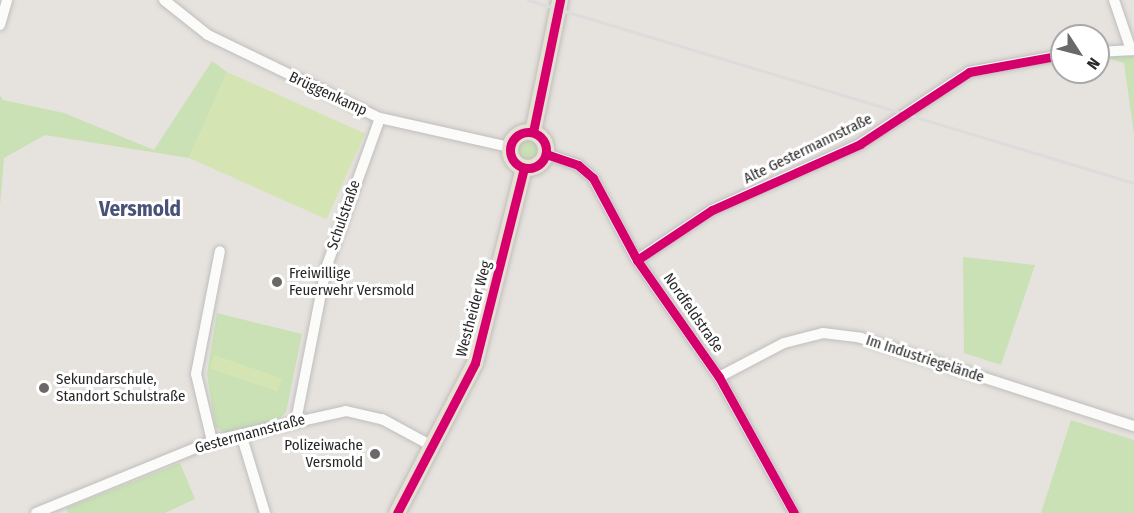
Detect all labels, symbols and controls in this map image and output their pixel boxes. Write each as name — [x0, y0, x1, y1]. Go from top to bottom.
north arrow — [1050, 24, 1110, 84]
text: N — [1083, 54, 1104, 73]
street label: Brüggenkamp — [286, 68, 370, 120]
street label: Alte Gestermannstraße — [741, 110, 875, 188]
street label: Schulstraße — [324, 178, 364, 252]
district label: Versmold — [99, 196, 181, 222]
street label: Westheider Weg — [453, 259, 495, 359]
place label: Freiwillige Feuerwehr Versmold — [289, 264, 414, 299]
street label: Nordfeldstraße — [659, 270, 727, 356]
marker: Freiwillige Feuerwehr Versmold — [270, 275, 284, 289]
street label: Im Industriegelände — [864, 331, 986, 387]
place label: Sekundarschule, Standort Schulstraße — [56, 370, 186, 405]
marker: Sekundarschule, Standort Schulstraße — [37, 381, 51, 395]
street label: Gestermannstraße — [193, 411, 307, 457]
place label: Polizeiwache Versmold — [284, 436, 363, 471]
marker: Polizeiwache Versmold — [368, 447, 382, 461]

